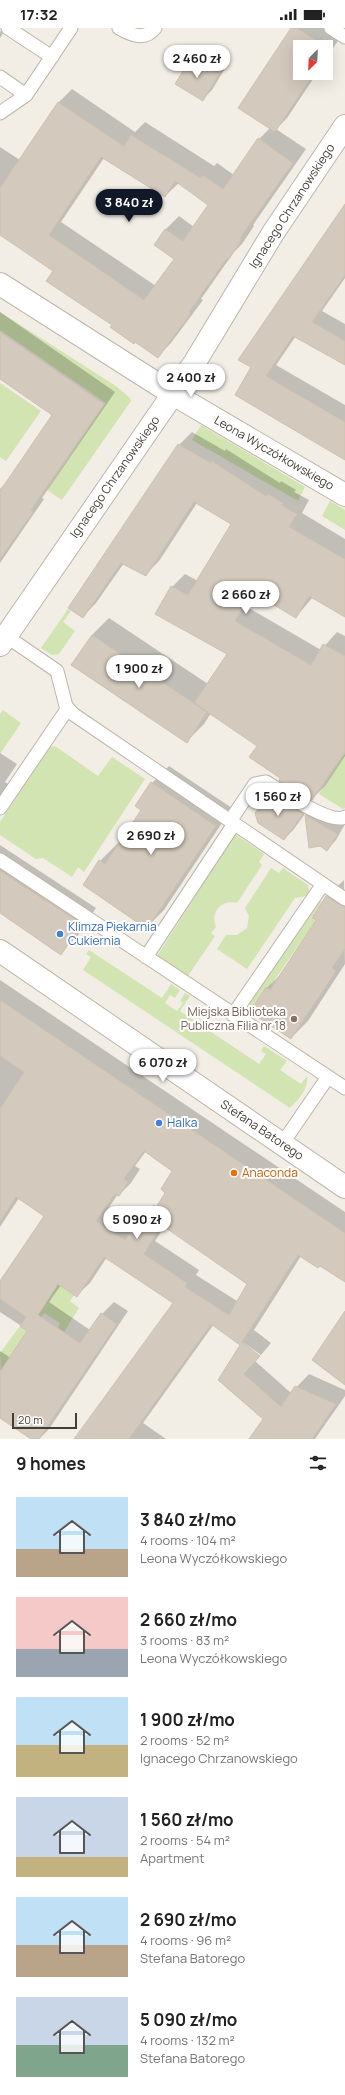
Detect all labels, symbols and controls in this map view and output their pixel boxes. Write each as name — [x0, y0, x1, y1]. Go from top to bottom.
text: 17:32 — [20, 4, 57, 25]
north arrow — [293, 40, 333, 80]
map controls — [293, 40, 333, 80]
pin: 2 460 zł — [156, 45, 238, 79]
text: 2 460 zł — [172, 49, 222, 67]
street label: Ignacego Chrzanowskiego — [245, 140, 338, 271]
pin: 3 840 zł — [88, 189, 170, 223]
text: 3 840 zł — [105, 193, 153, 211]
pin: 2 400 zł — [150, 364, 232, 398]
text: 2 400 zł — [166, 368, 216, 386]
street label: Leona Wyczółkowskiego — [211, 411, 337, 494]
street label: Ignacego Chrzanowskiego — [66, 412, 163, 541]
pin: 2 660 zł — [205, 581, 287, 615]
text: 2 660 zł — [221, 585, 271, 603]
pin: 1 900 zł — [98, 655, 180, 689]
text: 1 900 zł — [115, 659, 163, 677]
pin: 1 560 zł — [237, 783, 319, 817]
text: 1 560 zł — [255, 787, 301, 805]
pin: 2 690 zł — [110, 822, 192, 856]
text: 2 690 zł — [127, 826, 175, 844]
place label: Klimza Piekarnia Cukiernia — [68, 918, 157, 949]
marker: Klimza Piekarnia Cukiernia — [55, 929, 65, 939]
place label: Miejska Biblioteka Publiczna Filia nr 18 — [181, 1003, 286, 1034]
marker: Miejska Biblioteka Publiczna Filia nr 18 — [289, 1014, 299, 1024]
pin: 6 070 zł — [122, 1049, 204, 1083]
text: 6 070 zł — [139, 1053, 187, 1071]
street label: Stefana Batorego — [217, 1095, 307, 1164]
place label: Halka — [167, 1114, 197, 1131]
marker: Halka — [154, 1118, 164, 1128]
place label: Anaconda — [242, 1164, 298, 1181]
marker: Anaconda — [229, 1168, 239, 1178]
pin: 5 090 zł — [96, 1206, 178, 1240]
text: 5 090 zł — [112, 1210, 162, 1228]
scale bar — [12, 1411, 77, 1430]
text: 20 m — [18, 1412, 43, 1427]
text: 9 homes — [16, 1452, 86, 1475]
icon: filters — [307, 1452, 329, 1474]
text: 3 840 zł/mo — [140, 1508, 236, 1531]
icon: home — [48, 1513, 96, 1561]
text: 4 rooms · 104 m² — [140, 1531, 236, 1549]
text: Leona Wyczółkowskiego — [140, 1549, 287, 1567]
text: 2 660 zł/mo — [140, 1608, 237, 1631]
icon: home — [48, 1613, 96, 1661]
text: 3 rooms · 83 m² — [140, 1631, 229, 1649]
text: Leona Wyczółkowskiego — [140, 1649, 287, 1667]
text: 1 900 zł/mo — [140, 1708, 235, 1731]
icon: home — [48, 1713, 96, 1761]
text: 2 rooms · 52 m² — [140, 1731, 229, 1749]
text: Ignacego Chrzanowskiego — [140, 1749, 298, 1767]
text: 1 560 zł/mo — [140, 1808, 234, 1831]
icon: home — [48, 1813, 96, 1861]
text: 2 rooms · 54 m² — [140, 1831, 230, 1849]
text: Apartment — [140, 1849, 204, 1867]
text: 2 690 zł/mo — [140, 1908, 236, 1931]
icon: home — [48, 1913, 96, 1961]
text: 4 rooms · 96 m² — [140, 1931, 231, 1949]
text: Stefana Batorego — [140, 1949, 245, 1967]
text: 5 090 zł/mo — [140, 2008, 237, 2031]
icon: home — [48, 2013, 96, 2061]
text: 4 rooms · 132 m² — [140, 2031, 235, 2049]
text: Stefana Batorego — [140, 2049, 245, 2067]

